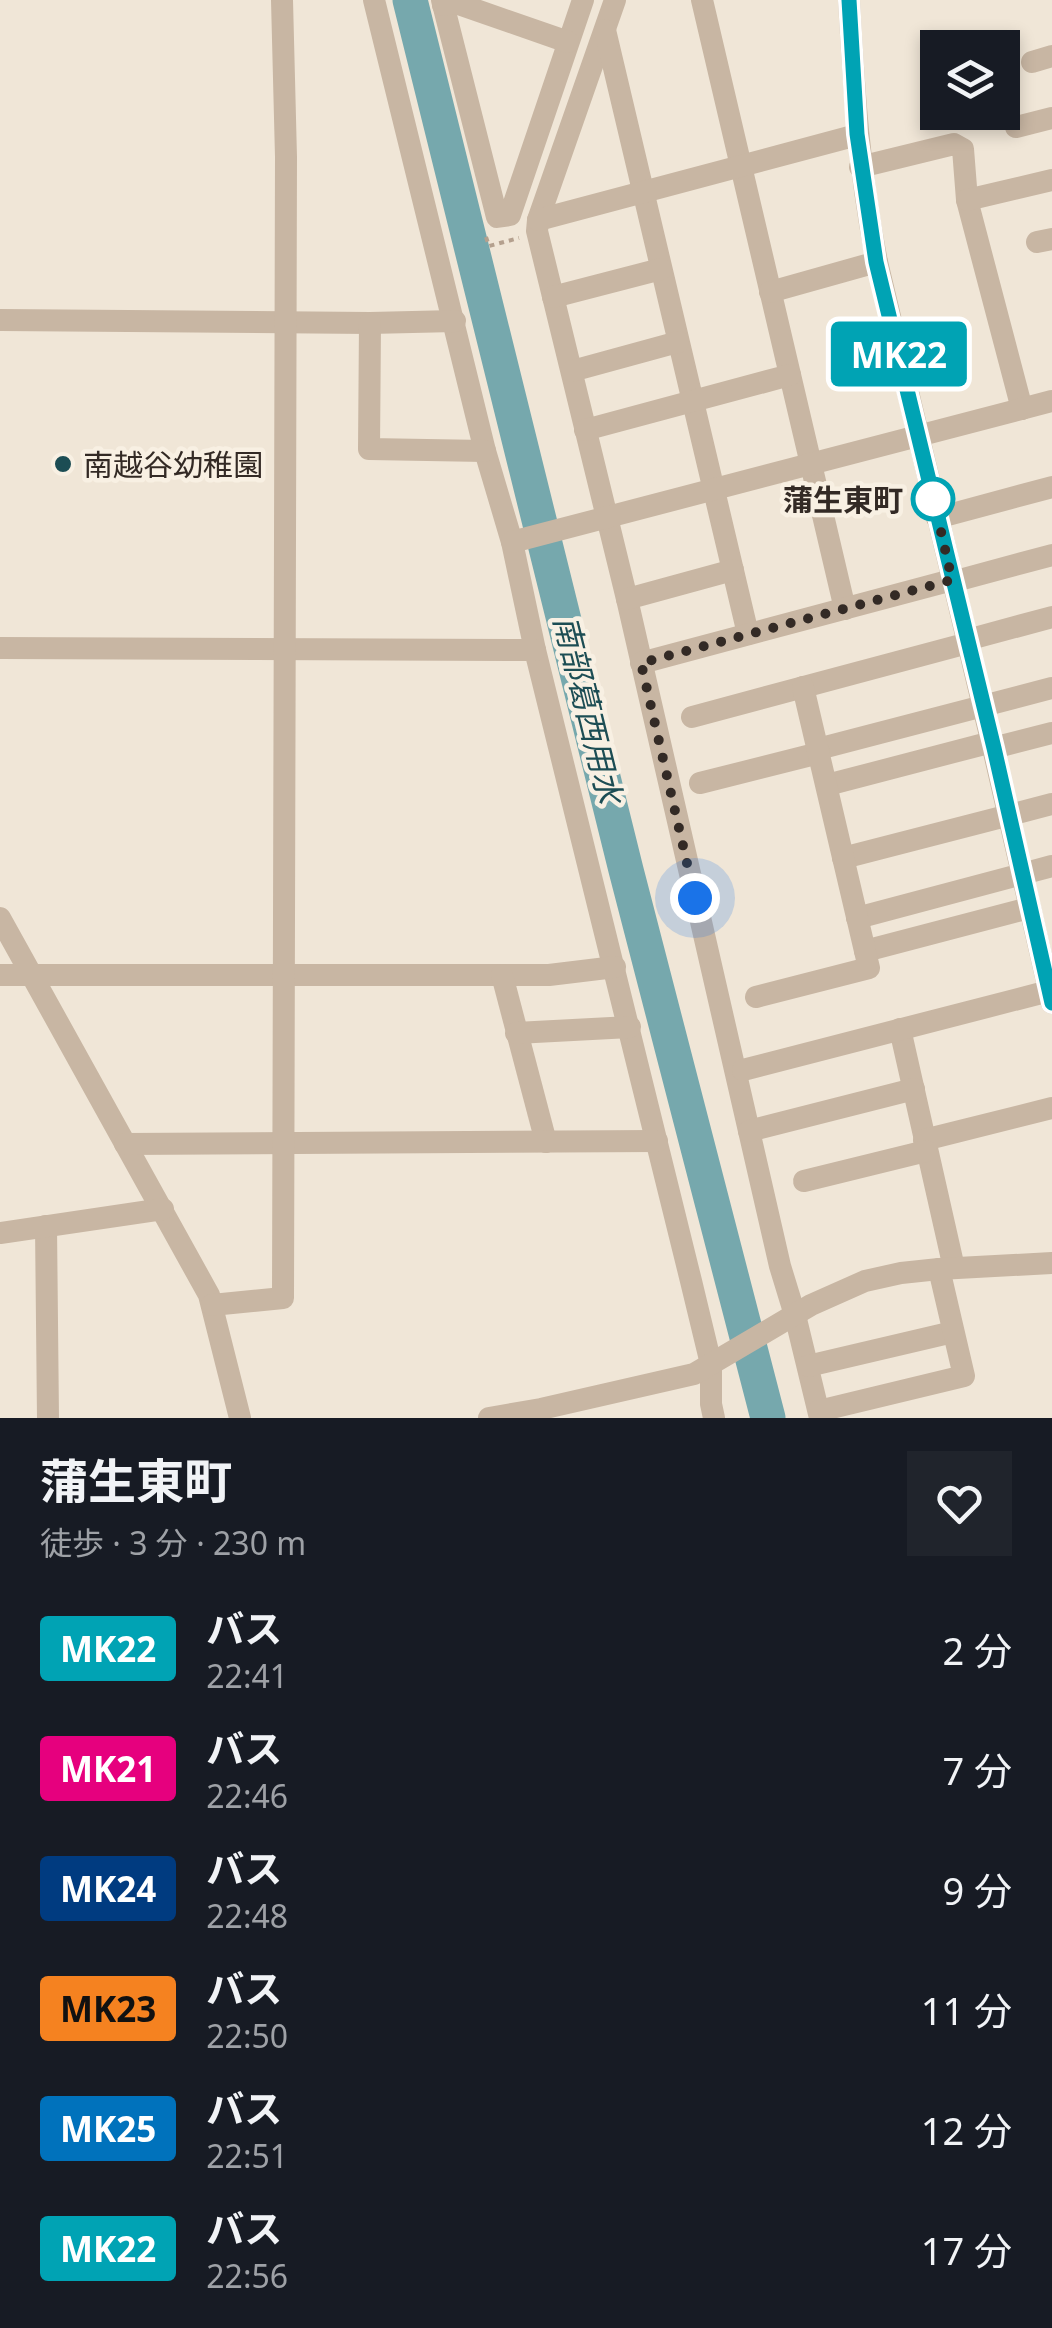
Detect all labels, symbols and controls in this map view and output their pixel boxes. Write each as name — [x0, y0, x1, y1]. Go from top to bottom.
map controls — [920, 30, 1020, 130]
button: layers — [920, 30, 1020, 130]
line badge: MK22 — [829, 322, 969, 386]
text: MK22 — [851, 331, 947, 378]
place label: 南越谷幼稚園 — [83, 444, 263, 485]
marker: 南越谷幼稚園 — [52, 453, 74, 475]
marker: 蒲生東町 — [912, 478, 954, 520]
place label: 蒲生東町 — [783, 479, 903, 520]
water label: 南部葛西用水 — [545, 611, 634, 810]
your location — [670, 873, 720, 923]
text: 蒲生東町 — [40, 1448, 232, 1513]
button: heart — [907, 1451, 1012, 1556]
text: 徒歩 · 3 分 · 230 m — [40, 1521, 306, 1564]
text: バス — [206, 1602, 282, 1654]
text: 2 分 — [942, 1624, 1012, 1676]
text: MK22 — [60, 1625, 156, 1672]
text: 22:41 — [206, 1654, 288, 1697]
text: バス — [206, 1722, 282, 1774]
text: 7 分 — [942, 1744, 1012, 1796]
text: MK21 — [60, 1745, 156, 1792]
text: 22:46 — [206, 1774, 288, 1817]
text: バス — [206, 1842, 282, 1894]
text: 9 分 — [942, 1864, 1012, 1916]
text: MK24 — [60, 1865, 156, 1912]
text: 22:48 — [206, 1894, 288, 1937]
text: バス — [206, 1962, 282, 2014]
text: 11 分 — [921, 1984, 1012, 2036]
text: MK23 — [60, 1985, 156, 2032]
text: 22:50 — [206, 2014, 288, 2057]
text: バス — [206, 2082, 282, 2134]
text: 12 分 — [921, 2104, 1012, 2156]
text: MK25 — [60, 2105, 156, 2152]
text: 22:51 — [206, 2134, 288, 2177]
text: バス — [206, 2202, 282, 2254]
text: 17 分 — [921, 2224, 1012, 2276]
text: MK22 — [60, 2225, 156, 2272]
text: 22:56 — [206, 2254, 288, 2297]

